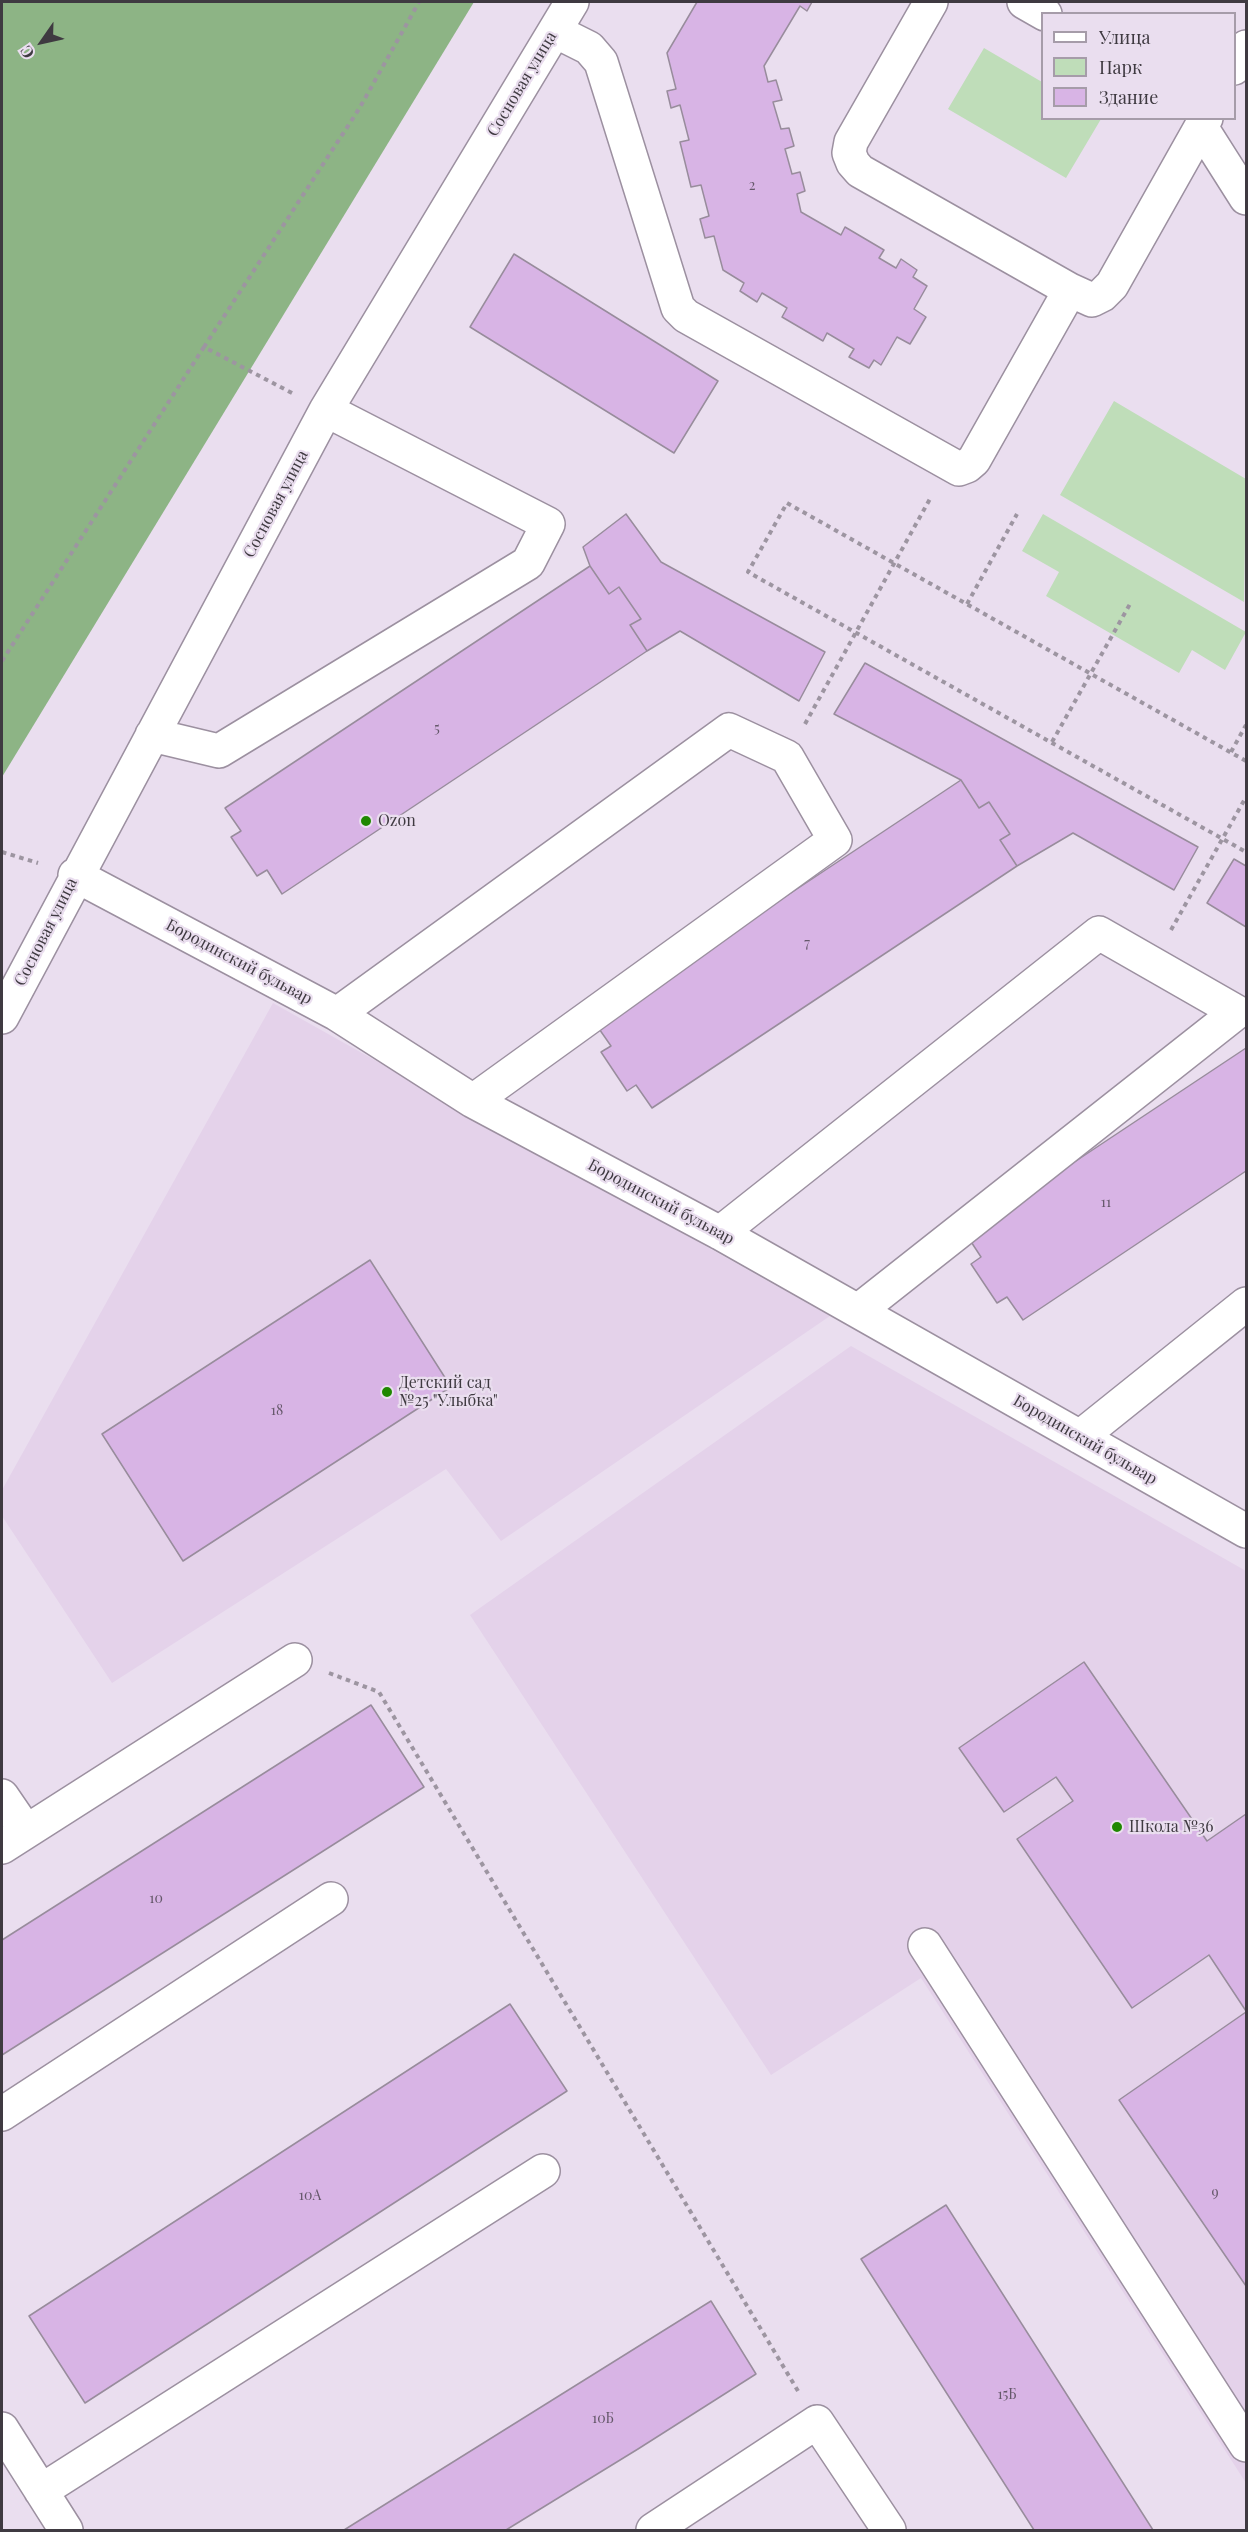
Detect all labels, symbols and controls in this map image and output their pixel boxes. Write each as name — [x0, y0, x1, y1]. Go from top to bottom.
north arrow — [12, 12, 72, 72]
legend — [1041, 12, 1236, 120]
text: Улица — [1099, 25, 1150, 49]
street label: Сосновая улица — [483, 28, 561, 140]
text: С — [15, 42, 39, 63]
text: Парк — [1099, 55, 1142, 79]
text: Здание — [1099, 85, 1158, 109]
house number: 2 — [749, 178, 755, 194]
street label: Сосновая улица — [240, 447, 312, 561]
house number: 5 — [434, 721, 440, 737]
place label: Ozon — [378, 811, 416, 831]
marker: Ozon — [359, 814, 373, 828]
street label: Сосновая улица — [11, 875, 81, 989]
street label: Бородинский бульвар — [163, 915, 315, 1009]
house number: 7 — [804, 936, 810, 952]
street label: Бородинский бульвар — [585, 1155, 737, 1249]
house number: 11 — [1101, 1195, 1111, 1211]
place label: Детский сад №25 "Улыбка" — [399, 1373, 498, 1411]
marker: Детский сад №25 "Улыбка" — [380, 1385, 394, 1399]
street label: Бородинский бульвар — [1010, 1391, 1160, 1489]
house number: 18 — [271, 1403, 283, 1419]
place label: Школа №36 — [1129, 1817, 1214, 1837]
marker: Школа №36 — [1110, 1820, 1124, 1834]
house number: 10 — [149, 1891, 163, 1907]
house number: 9 — [1211, 2185, 1219, 2201]
house number: 10А — [299, 2188, 321, 2204]
house number: 15Б — [997, 2387, 1017, 2403]
house number: 10Б — [592, 2411, 614, 2427]

